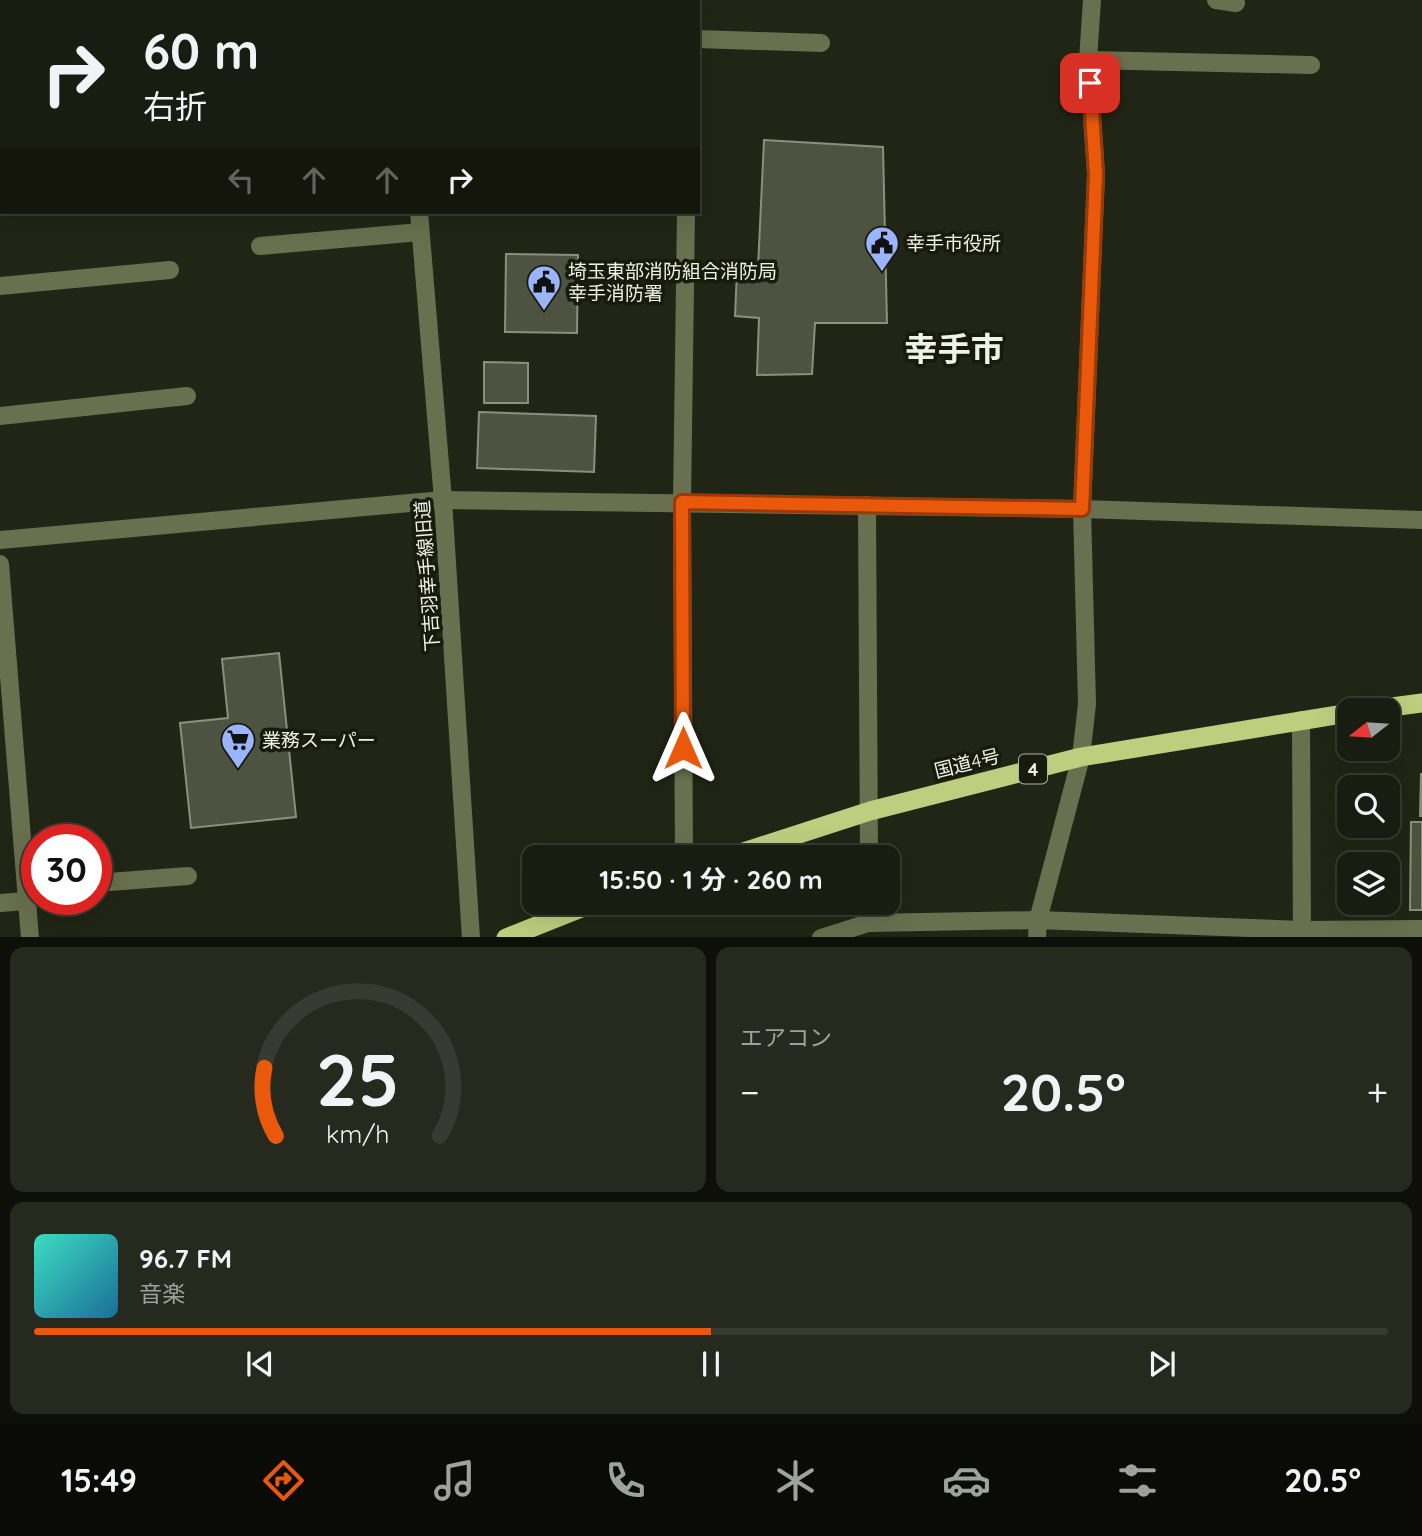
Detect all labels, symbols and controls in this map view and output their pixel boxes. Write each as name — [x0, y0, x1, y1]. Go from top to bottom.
text: 60 m — [143, 20, 259, 81]
icon: right — [28, 28, 119, 119]
pin — [1060, 53, 1120, 113]
icon: arrive — [1071, 64, 1109, 102]
text: 右折 — [143, 86, 207, 126]
icon: left — [222, 161, 260, 199]
icon: ahead — [295, 161, 333, 199]
icon: ahead — [368, 161, 406, 199]
icon: right — [441, 161, 479, 199]
public building icon: 幸手市役所 — [863, 224, 901, 273]
place label: 幸手市役所 — [906, 231, 1001, 255]
place label: 埼玉東部消防組合消防局 幸手消防署 — [568, 259, 777, 305]
public building icon: 埼玉東部消防組合消防局 幸手消防署 — [525, 263, 563, 312]
district label: 幸手市 — [905, 328, 1004, 369]
street label: 下吉羽幸手線旧道 — [410, 499, 444, 653]
north arrow — [1337, 698, 1400, 761]
map controls — [1337, 698, 1400, 915]
position arrow — [646, 711, 720, 785]
supermarket icon: 業務スーパー — [219, 721, 257, 770]
place label: 業務スーパー — [262, 728, 376, 752]
street label: 国道4号 — [932, 743, 1002, 783]
road number: 4 — [1019, 754, 1047, 784]
button: search — [1337, 775, 1400, 838]
speed limit sign: 30 — [21, 824, 112, 915]
button: layers — [1337, 852, 1400, 915]
text: 15:50 · 1 分 · 260 m — [599, 863, 823, 896]
text: エアコン — [740, 1023, 832, 1052]
text: 25 — [316, 1033, 400, 1124]
text: 20.5° — [1001, 1059, 1126, 1124]
text: − — [740, 1068, 760, 1116]
text: + — [1367, 1068, 1388, 1116]
text: km/h — [326, 1117, 390, 1148]
text: 96.7 FM — [139, 1242, 232, 1275]
text: 音楽 — [139, 1279, 185, 1308]
icon: previous — [241, 1345, 279, 1383]
icon: pause — [692, 1345, 730, 1383]
icon: next — [1143, 1345, 1181, 1383]
icon: directions — [259, 1456, 308, 1505]
icon: music — [430, 1456, 479, 1505]
icon: phone — [601, 1456, 650, 1505]
icon: climate — [771, 1456, 820, 1505]
icon: car — [942, 1456, 991, 1505]
icon: filters — [1113, 1456, 1162, 1505]
text: 15:49 — [61, 1460, 137, 1500]
text: 20.5° — [1284, 1460, 1361, 1500]

